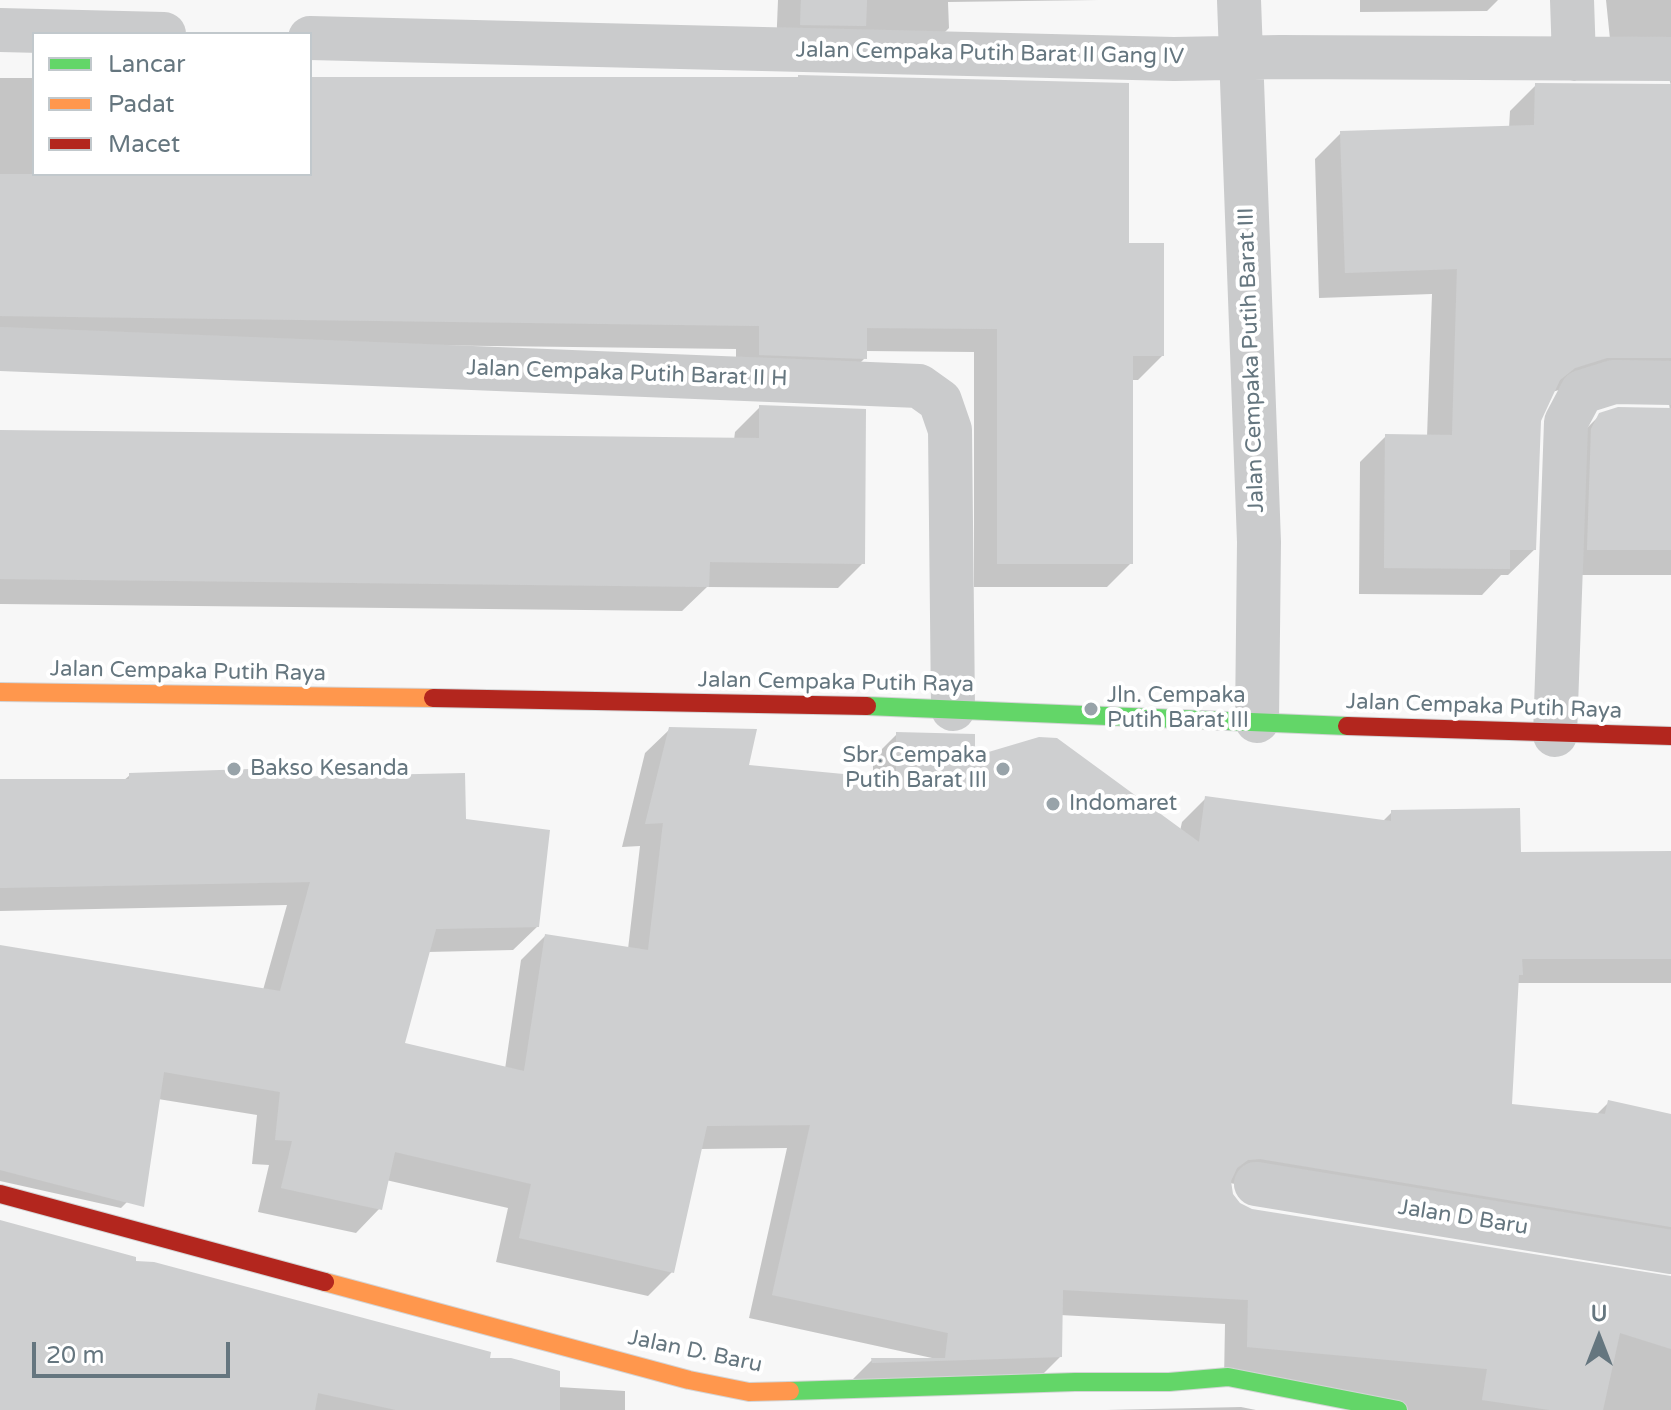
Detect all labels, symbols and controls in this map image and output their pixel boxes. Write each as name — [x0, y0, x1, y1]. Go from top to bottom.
legend — [32, 32, 312, 176]
street label: Jalan Cempaka Putih Barat II Gang IV — [796, 37, 1184, 71]
text: Lancar — [108, 50, 185, 79]
text: Padat — [108, 90, 175, 119]
text: Macet — [108, 130, 180, 159]
street label: Jalan Cempaka Putih Barat III — [1233, 207, 1271, 513]
street label: Jalan Cempaka Putih Barat II H — [466, 355, 788, 393]
street label: Jalan Cempaka Putih Raya — [50, 656, 326, 688]
street label: Jalan Cempaka Putih Raya — [698, 667, 974, 699]
place label: Jln. Cempaka Putih Barat III — [1107, 683, 1249, 734]
street label: Jalan Cempaka Putih Raya — [1346, 689, 1622, 725]
marker: Jln. Cempaka Putih Barat III — [1082, 700, 1100, 718]
place label: Sbr. Cempaka Putih Barat III — [843, 743, 987, 794]
place label: Bakso Kesanda — [250, 756, 409, 782]
marker: Bakso Kesanda — [225, 760, 243, 778]
marker: Sbr. Cempaka Putih Barat III — [994, 760, 1012, 778]
place label: Indomaret — [1069, 791, 1177, 817]
marker: Indomaret — [1044, 795, 1062, 813]
street label: Jalan D Baru — [1396, 1195, 1530, 1241]
north arrow — [1559, 1298, 1639, 1378]
text: U — [1591, 1301, 1607, 1327]
street label: Jalan D. Baru — [626, 1325, 764, 1379]
scale bar — [36, 1326, 234, 1376]
text: 20 m — [46, 1341, 104, 1370]

